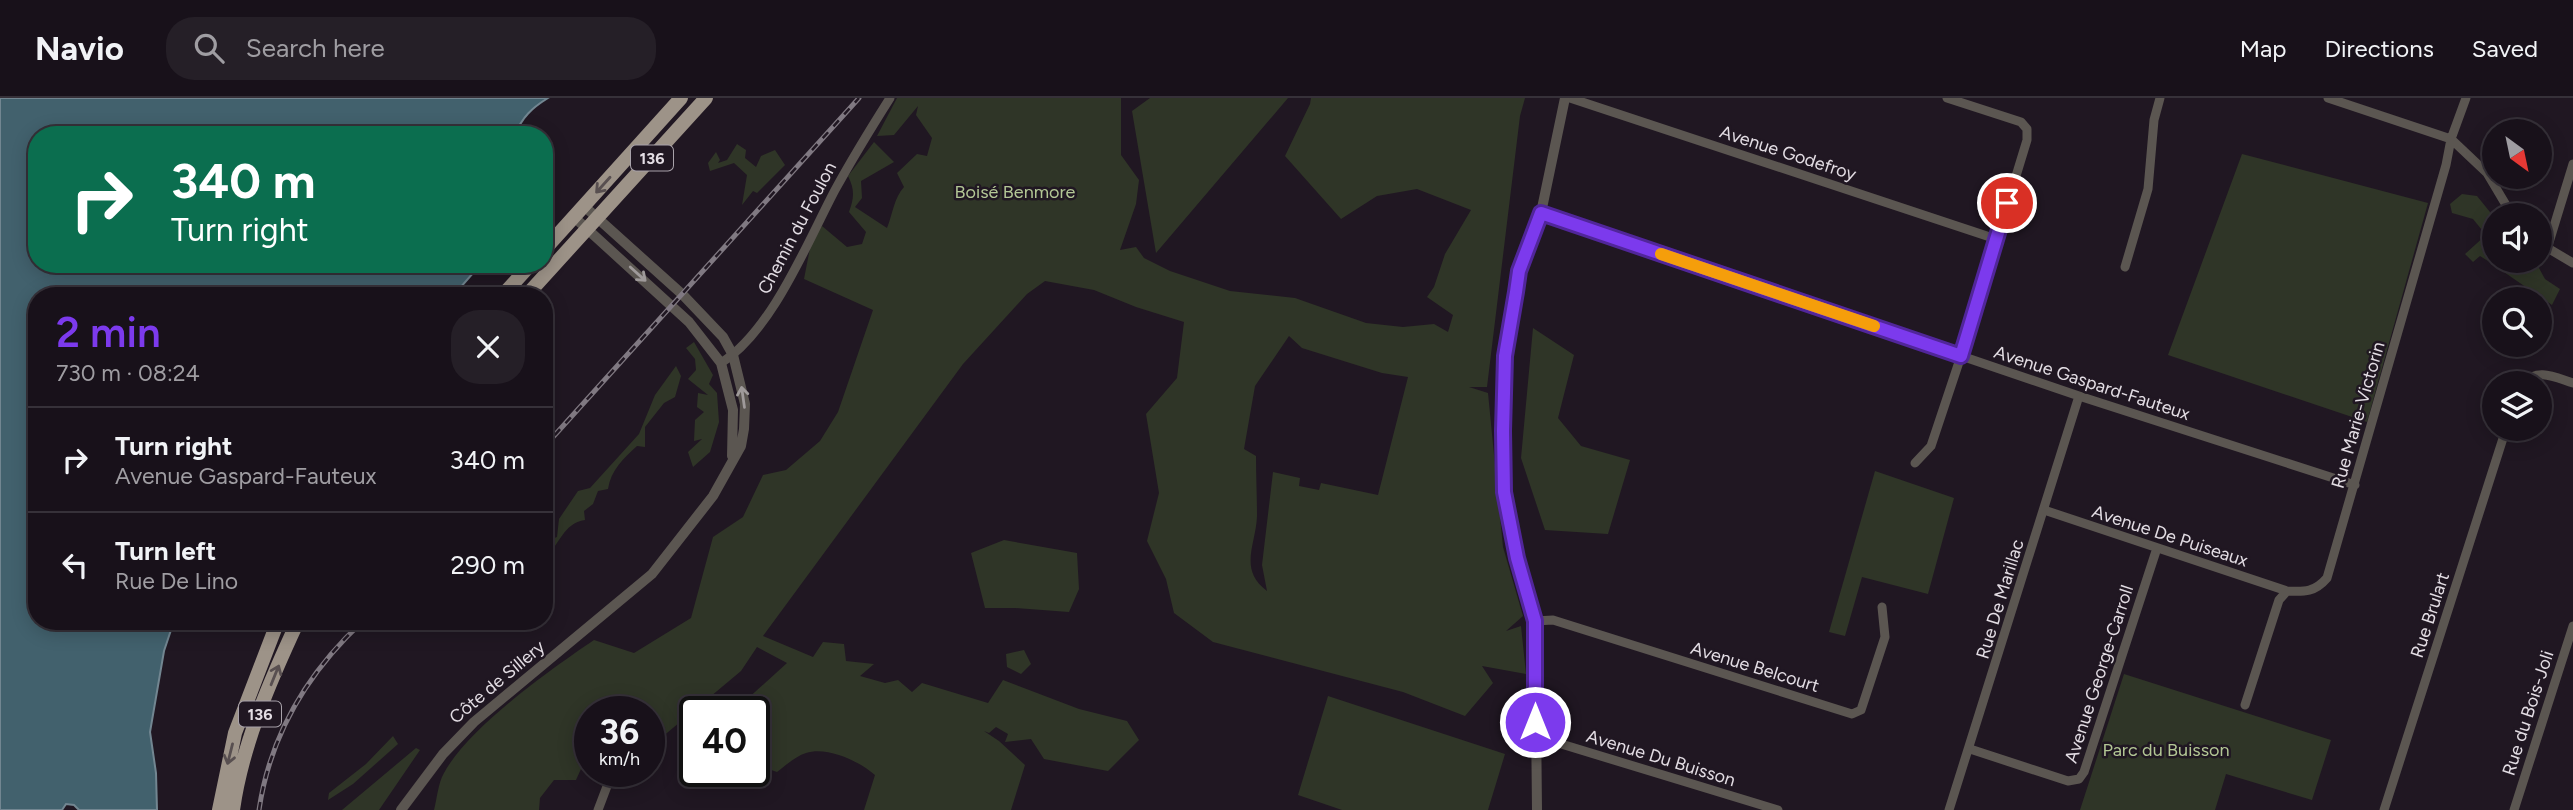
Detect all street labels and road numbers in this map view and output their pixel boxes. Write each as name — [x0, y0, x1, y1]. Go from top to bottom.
street label: Avenue Godefroy — [1717, 121, 1860, 186]
road number: 136 — [631, 146, 673, 170]
street label: Chemin du Foulon — [753, 158, 841, 298]
street label: Rue Marie-Victorin — [2327, 339, 2389, 491]
street label: Avenue Gaspard-Fauteux — [1991, 341, 2193, 425]
street label: Avenue De Puiseaux — [2089, 500, 2251, 572]
street label: Rue De Marillac — [1971, 536, 2029, 661]
street label: Rue Brulart — [2406, 569, 2454, 661]
street label: Avenue George-Carroll — [2060, 582, 2138, 766]
street label: Côte de Sillery — [445, 635, 550, 728]
street label: Avenue Belcourt — [1688, 637, 1822, 697]
street label: Rue du Bois-Joli — [2497, 648, 2559, 778]
road number: 136 — [239, 702, 281, 726]
street label: Avenue Du Buisson — [1584, 725, 1738, 791]

